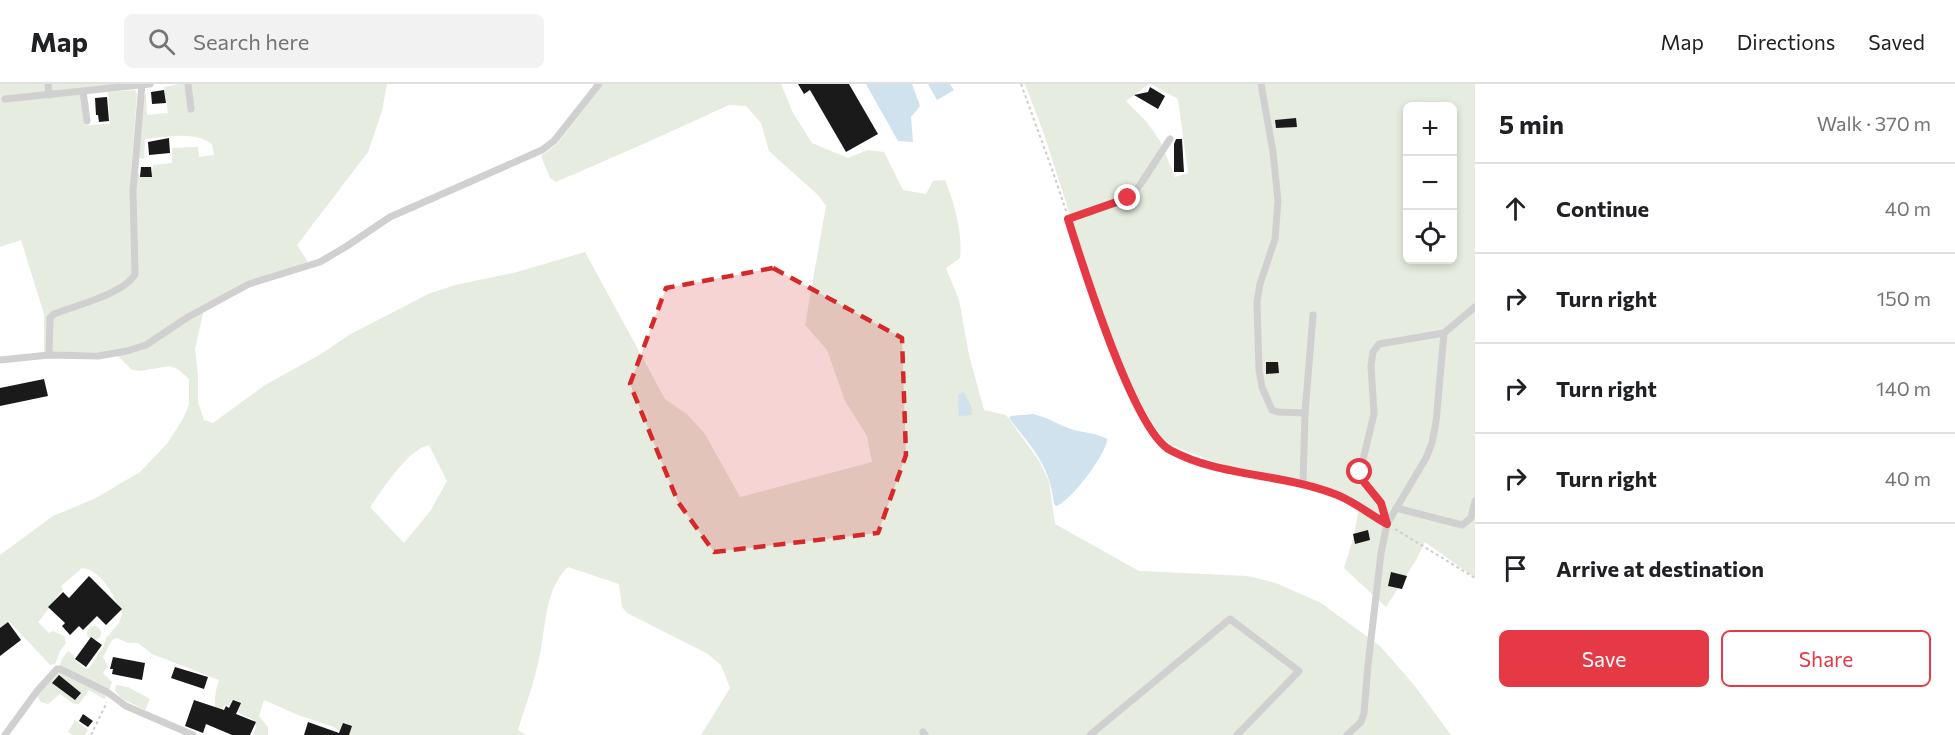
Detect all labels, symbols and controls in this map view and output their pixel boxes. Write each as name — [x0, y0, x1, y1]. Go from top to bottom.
search box — [124, 14, 544, 68]
text: Map — [30, 24, 88, 58]
icon: search — [145, 25, 178, 58]
text: Search here — [193, 28, 309, 55]
text: Map — [1661, 29, 1704, 54]
text: Directions — [1737, 29, 1835, 54]
text: Saved — [1868, 29, 1925, 54]
map controls — [1403, 102, 1457, 264]
button: + — [1403, 102, 1457, 156]
text: 5 min — [1499, 108, 1564, 139]
text: Walk · 370 m — [1817, 111, 1931, 135]
button: − — [1403, 156, 1457, 210]
route end — [1114, 184, 1140, 210]
icon: ahead — [1499, 192, 1532, 225]
text: Continue — [1556, 195, 1649, 222]
text: 40 m — [1885, 196, 1931, 220]
button: locate — [1403, 210, 1457, 264]
icon: right — [1499, 282, 1532, 315]
text: Turn right — [1556, 285, 1657, 312]
text: 150 m — [1877, 286, 1931, 310]
icon: right — [1499, 372, 1532, 405]
text: Turn right — [1556, 375, 1657, 402]
text: 140 m — [1876, 376, 1931, 400]
route start — [1346, 458, 1372, 484]
icon: right — [1499, 462, 1532, 495]
text: Turn right — [1556, 465, 1657, 492]
text: 40 m — [1885, 466, 1931, 490]
icon: arrive — [1499, 552, 1532, 585]
text: Arrive at destination — [1556, 555, 1764, 582]
button: Save — [1499, 630, 1709, 687]
button: Share — [1721, 630, 1931, 687]

